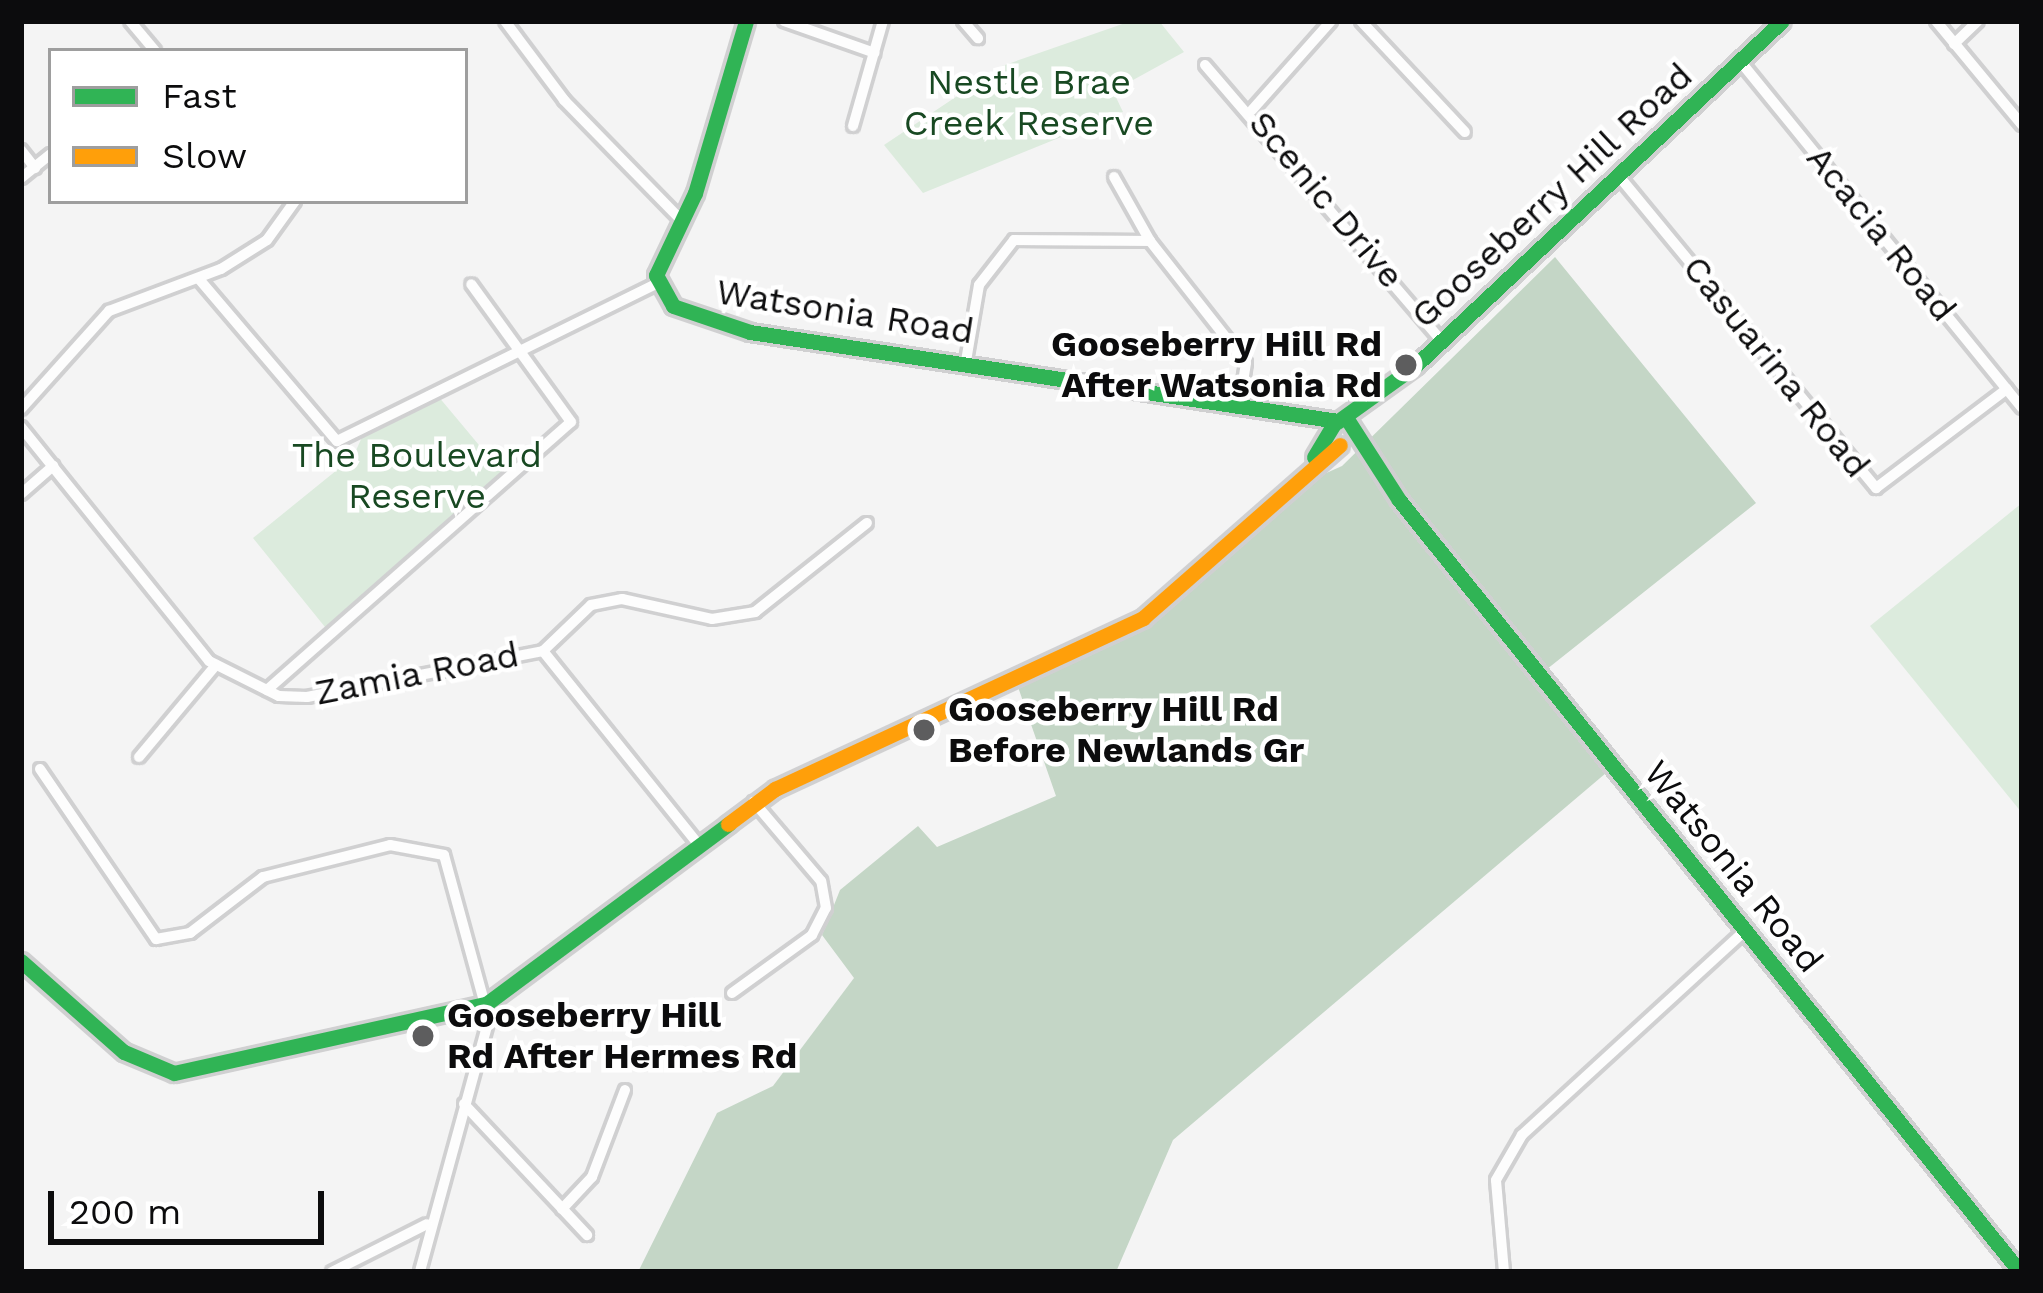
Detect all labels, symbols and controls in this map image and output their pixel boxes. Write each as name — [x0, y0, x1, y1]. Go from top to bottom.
legend — [48, 48, 468, 204]
street label: Gooseberry Hill Road — [1402, 54, 1702, 338]
park label: Nestle Brae Creek Reserve — [903, 60, 1155, 145]
text: Fast — [162, 75, 237, 117]
street label: Scenic Drive — [1239, 103, 1413, 297]
text: Slow — [162, 135, 247, 177]
street label: Acacia Road — [1797, 137, 1965, 331]
street label: Casuarina Road — [1673, 247, 1879, 487]
street label: Watsonia Road — [713, 270, 977, 354]
place label: Gooseberry Hill Rd After Watsonia Rd — [1050, 322, 1382, 407]
marker: Gooseberry Hill Rd After Watsonia Rd — [1393, 352, 1419, 378]
park label: The Boulevard Reserve — [292, 433, 542, 518]
street label: Zamia Road — [311, 633, 523, 715]
place label: Gooseberry Hill Rd Before Newlands Gr — [948, 687, 1304, 772]
marker: Gooseberry Hill Rd Before Newlands Gr — [911, 717, 937, 743]
street label: Watsonia Road — [1634, 752, 1832, 982]
place label: Gooseberry Hill Rd After Hermes Rd — [447, 993, 799, 1078]
marker: Gooseberry Hill Rd After Hermes Rd — [410, 1023, 436, 1049]
scale bar — [54, 1167, 330, 1241]
text: 200 m — [69, 1191, 181, 1233]

